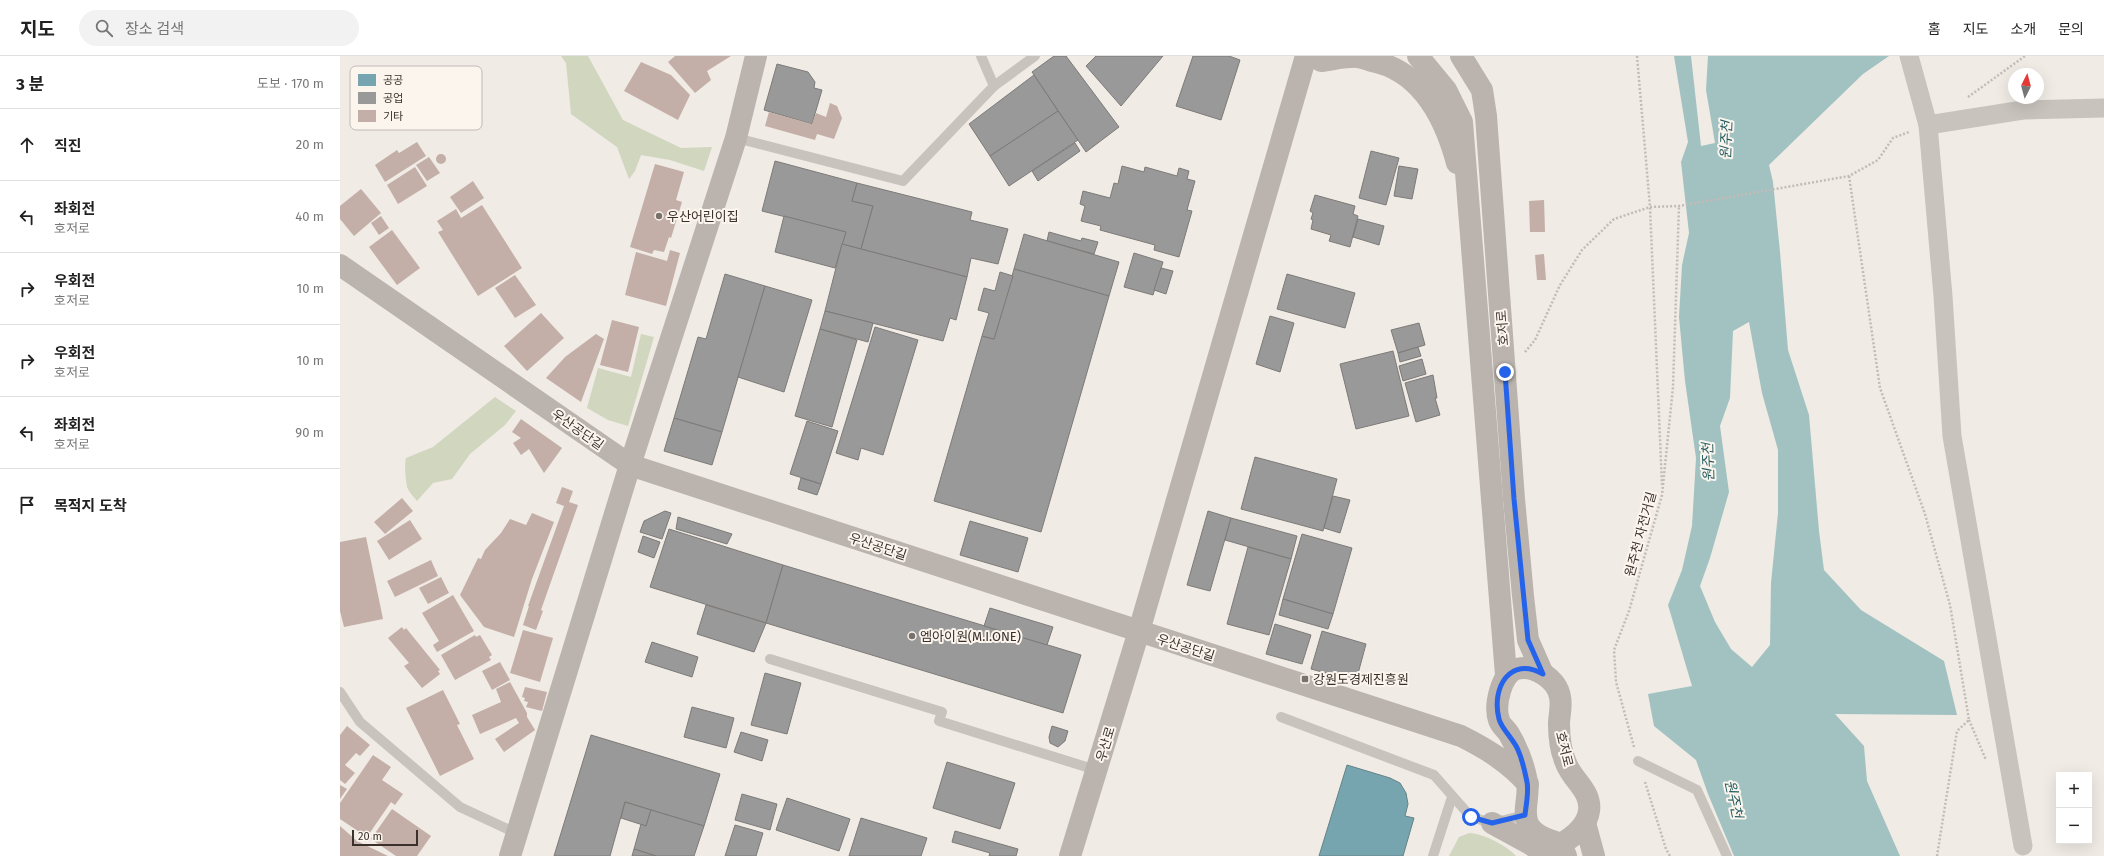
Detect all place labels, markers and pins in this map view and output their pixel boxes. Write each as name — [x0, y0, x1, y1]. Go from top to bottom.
place label: 우산어린이집 — [667, 209, 739, 224]
marker: 우산어린이집 — [654, 211, 664, 221]
place label: 엠아이원(M.I.ONE) — [920, 629, 1021, 644]
marker: 엠아이원(M.I.ONE) — [907, 631, 917, 641]
place label: 강원도경제진흥원 — [1313, 672, 1409, 687]
marker: 강원도경제진흥원 — [1300, 674, 1310, 684]

